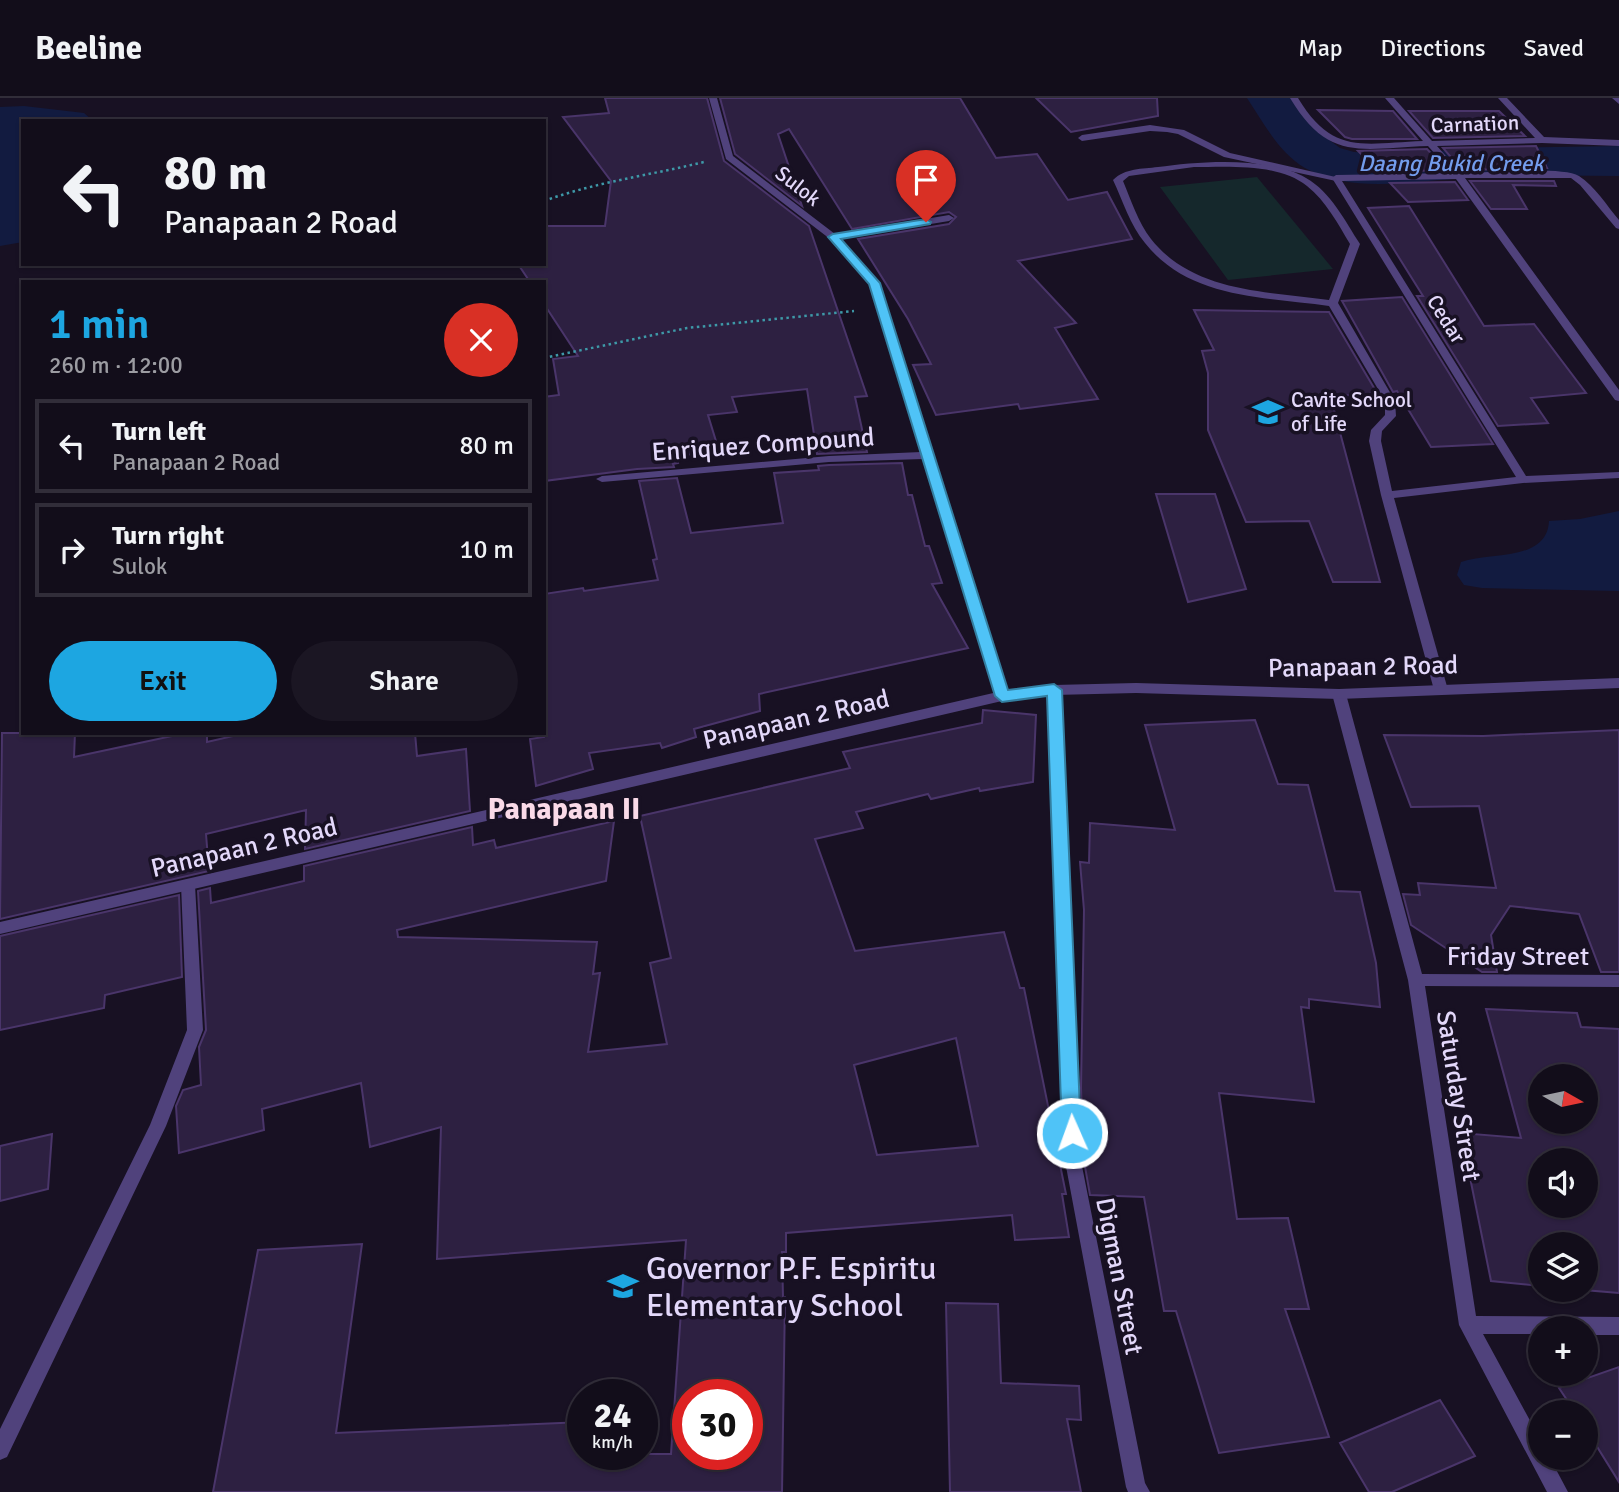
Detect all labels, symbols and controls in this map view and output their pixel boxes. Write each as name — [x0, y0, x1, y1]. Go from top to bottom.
text: Beeline — [35, 28, 142, 69]
text: Map — [1298, 33, 1343, 63]
text: Directions — [1381, 33, 1486, 63]
text: Saved — [1524, 33, 1584, 63]
street label: Carnation — [1430, 109, 1520, 139]
text: 80 m — [164, 143, 267, 203]
icon: left — [49, 147, 140, 238]
water label: Daang Bukid Creek — [1358, 149, 1546, 178]
pin — [896, 150, 956, 222]
street label: Sulok — [770, 160, 826, 212]
icon: arrive — [907, 161, 945, 199]
text: Panapaan 2 Road — [164, 203, 398, 242]
street label: Cedar — [1421, 290, 1471, 348]
text: 1 min — [49, 299, 150, 350]
button: close — [444, 303, 518, 377]
text: 260 m · 12:00 — [49, 351, 183, 380]
place label: Cavite School of Life — [1291, 387, 1412, 437]
school or university icon: Cavite School of Life — [1251, 395, 1285, 429]
text: Turn left — [112, 416, 206, 448]
street label: Enriquez Compound — [650, 421, 876, 469]
icon: left — [53, 427, 91, 465]
text: 80 m — [459, 430, 514, 462]
text: Panapaan 2 Road — [112, 448, 280, 477]
text: Turn right — [112, 520, 224, 552]
icon: right — [53, 531, 91, 569]
text: 10 m — [459, 534, 514, 566]
text: Sulok — [112, 552, 167, 581]
button: Exit — [49, 641, 277, 721]
button: Share — [291, 641, 518, 721]
street label: Panapaan 2 Road — [1268, 649, 1458, 685]
street label: Panapaan 2 Road — [700, 683, 892, 757]
district label: Panapaan II — [487, 791, 641, 828]
street label: Panapaan 2 Road — [148, 811, 340, 885]
street label: Friday Street — [1447, 941, 1589, 973]
street label: Saturday Street — [1429, 1009, 1487, 1184]
north arrow — [1528, 1064, 1598, 1134]
map controls — [1528, 1064, 1598, 1470]
position arrow — [1035, 1096, 1109, 1170]
button: sound — [1528, 1148, 1598, 1218]
street label: Digman Street — [1088, 1195, 1150, 1357]
button: layers — [1528, 1232, 1598, 1302]
place label: Governor P.F. Espiritu Elementary School — [646, 1249, 936, 1325]
school or university icon: Governor P.F. Espiritu Elementary School — [606, 1269, 640, 1303]
button: + — [1528, 1316, 1598, 1386]
speed limit sign: 30 — [672, 1379, 763, 1470]
text: 24 — [594, 1394, 631, 1437]
button: − — [1528, 1400, 1598, 1470]
text: km/h — [592, 1431, 633, 1453]

